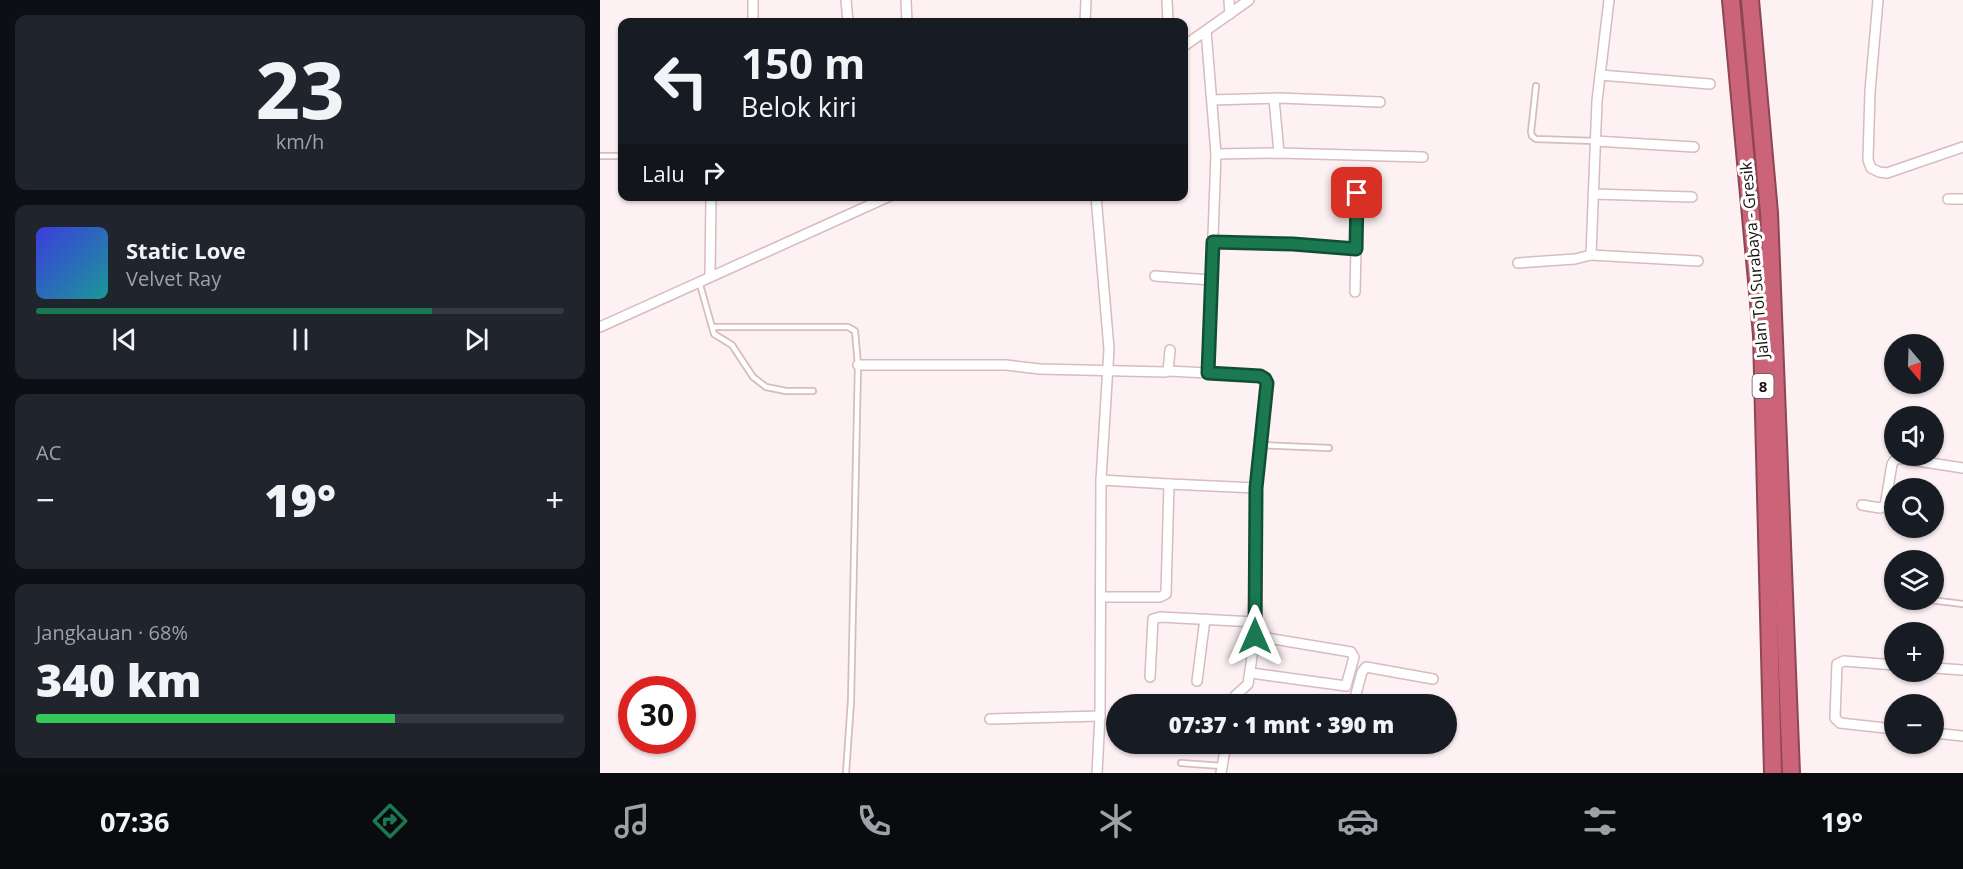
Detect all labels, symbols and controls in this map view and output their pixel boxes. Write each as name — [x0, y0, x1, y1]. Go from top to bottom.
text: 150 m — [741, 34, 865, 91]
text: 23 — [255, 36, 345, 142]
icon: left — [642, 42, 720, 120]
text: Belok kiri — [741, 88, 857, 125]
text: km/h — [276, 128, 324, 155]
icon: right — [697, 156, 730, 189]
text: Lalu — [642, 158, 685, 188]
street label: Jalan Tol Surabaya - Gresik — [1734, 160, 1774, 361]
pin — [1331, 167, 1382, 218]
icon: arrive — [1340, 176, 1373, 209]
text: Static Love — [126, 235, 246, 265]
text: Velvet Ray — [126, 265, 221, 292]
icon: previous — [108, 323, 141, 356]
icon: pause — [284, 323, 317, 356]
icon: next — [460, 323, 493, 356]
north arrow — [1884, 334, 1944, 394]
map controls — [1884, 334, 1944, 754]
road number: 8 — [1752, 374, 1774, 398]
button: sound — [1884, 406, 1944, 466]
text: AC — [36, 439, 61, 466]
text: 19° — [264, 469, 336, 530]
text: − — [36, 477, 55, 522]
text: + — [545, 477, 564, 522]
button: search — [1884, 478, 1944, 538]
button: layers — [1884, 550, 1944, 610]
position arrow — [1223, 604, 1287, 668]
text: Jangkauan · 68% — [36, 619, 188, 646]
button: + — [1884, 622, 1944, 682]
text: 340 km — [36, 649, 201, 710]
speed limit sign: 30 — [618, 676, 696, 754]
button: − — [1884, 694, 1944, 754]
text: 07:37 · 1 mnt · 390 m — [1169, 709, 1394, 739]
icon: directions — [369, 800, 411, 842]
icon: music — [611, 800, 653, 842]
icon: phone — [853, 800, 895, 842]
icon: climate — [1095, 800, 1137, 842]
icon: car — [1337, 800, 1379, 842]
icon: filters — [1579, 800, 1621, 842]
text: 07:36 — [100, 803, 169, 840]
text: 19° — [1821, 803, 1863, 840]

